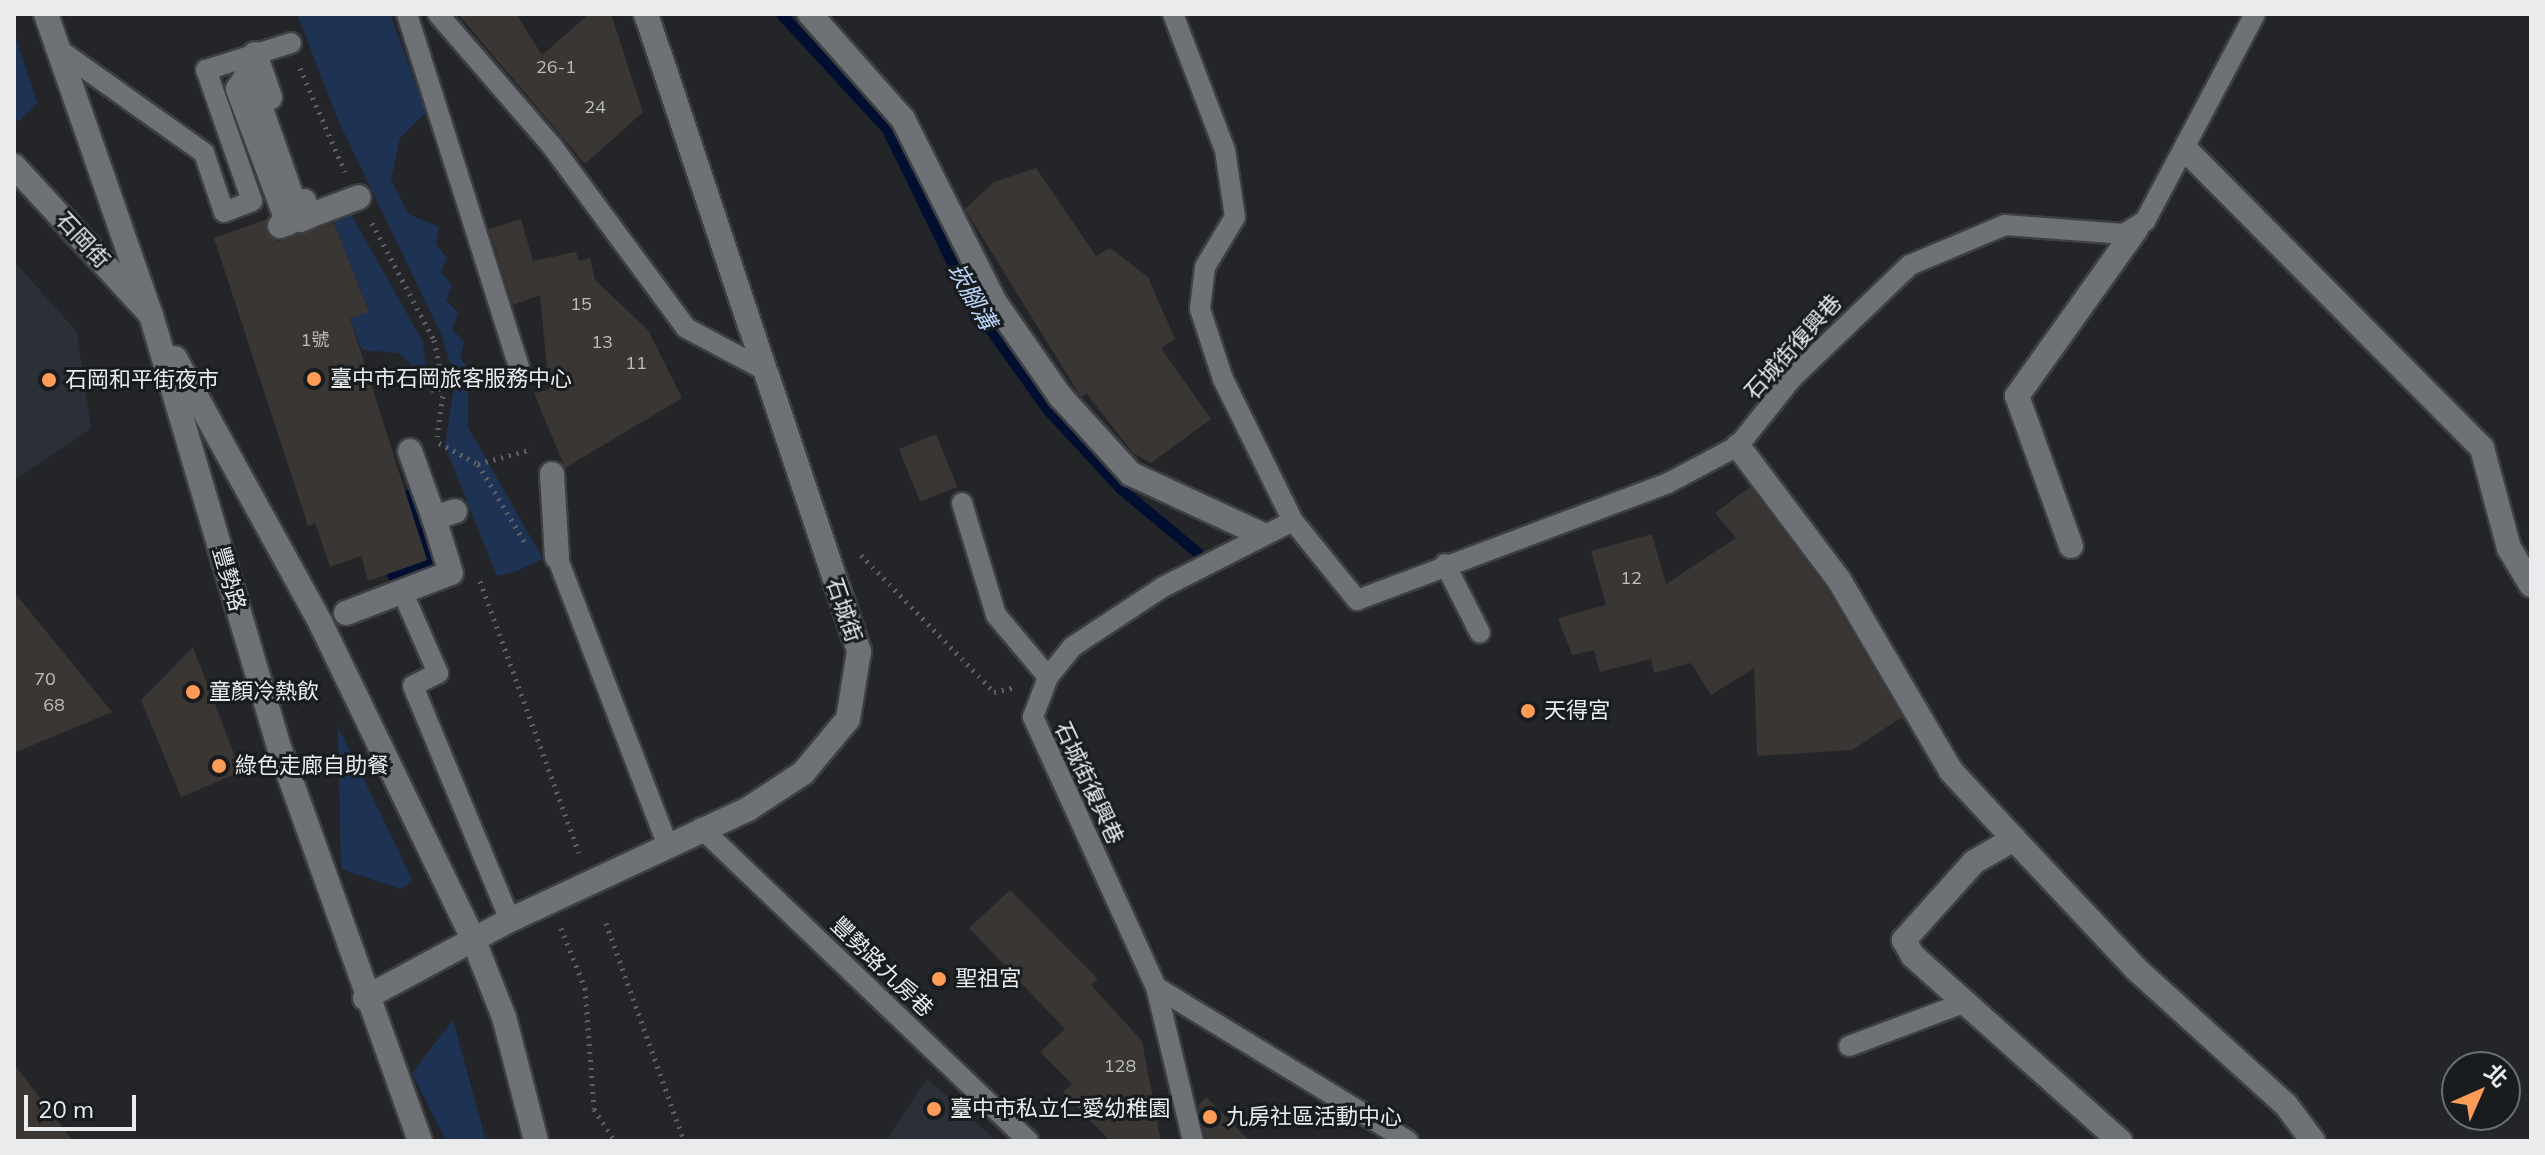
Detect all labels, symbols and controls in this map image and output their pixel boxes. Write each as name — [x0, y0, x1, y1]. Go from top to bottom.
house number: 26-1 — [536, 56, 576, 78]
house number: 24 — [584, 96, 606, 118]
street label: 石岡街 — [51, 207, 115, 273]
water label: 崁腳溝 — [942, 258, 1002, 334]
street label: 石城街復興巷 — [1739, 289, 1847, 405]
house number: 15 — [570, 293, 592, 315]
house number: 1號 — [301, 329, 329, 351]
house number: 13 — [591, 331, 613, 353]
house number: 11 — [625, 352, 647, 374]
place label: 臺中市石岡旅客服務中心 — [330, 366, 572, 392]
place label: 石岡和平街夜市 — [65, 367, 219, 393]
marker: 臺中市石岡旅客服務中心 — [305, 370, 323, 388]
marker: 石岡和平街夜市 — [40, 371, 58, 389]
street label: 豐勢路 — [207, 544, 251, 614]
house number: 12 — [1620, 567, 1642, 589]
street label: 石城街 — [821, 575, 867, 645]
house number: 70 — [34, 668, 56, 690]
place label: 童顏冷熱飲 — [209, 679, 319, 705]
marker: 童顏冷熱飲 — [184, 683, 202, 701]
house number: 68 — [43, 694, 65, 716]
place label: 天得宮 — [1544, 698, 1610, 724]
marker: 天得宮 — [1519, 702, 1537, 720]
street label: 石城街復興巷 — [1049, 718, 1129, 848]
place label: 綠色走廊自助餐 — [235, 753, 389, 779]
marker: 綠色走廊自助餐 — [210, 757, 228, 775]
street label: 豐勢路九房巷 — [825, 912, 939, 1022]
place label: 聖祖宮 — [955, 966, 1021, 992]
marker: 聖祖宮 — [930, 970, 948, 988]
north arrow — [2441, 1051, 2521, 1131]
house number: 128 — [1104, 1055, 1136, 1077]
text: 北 — [2479, 1058, 2514, 1093]
scale bar — [28, 1079, 140, 1129]
text: 20 m — [38, 1094, 94, 1124]
place label: 臺中市私立仁愛幼稚園 — [950, 1096, 1170, 1122]
marker: 臺中市私立仁愛幼稚園 — [925, 1100, 943, 1118]
place label: 九房社區活動中心 — [1226, 1104, 1402, 1130]
marker: 九房社區活動中心 — [1201, 1108, 1219, 1126]

